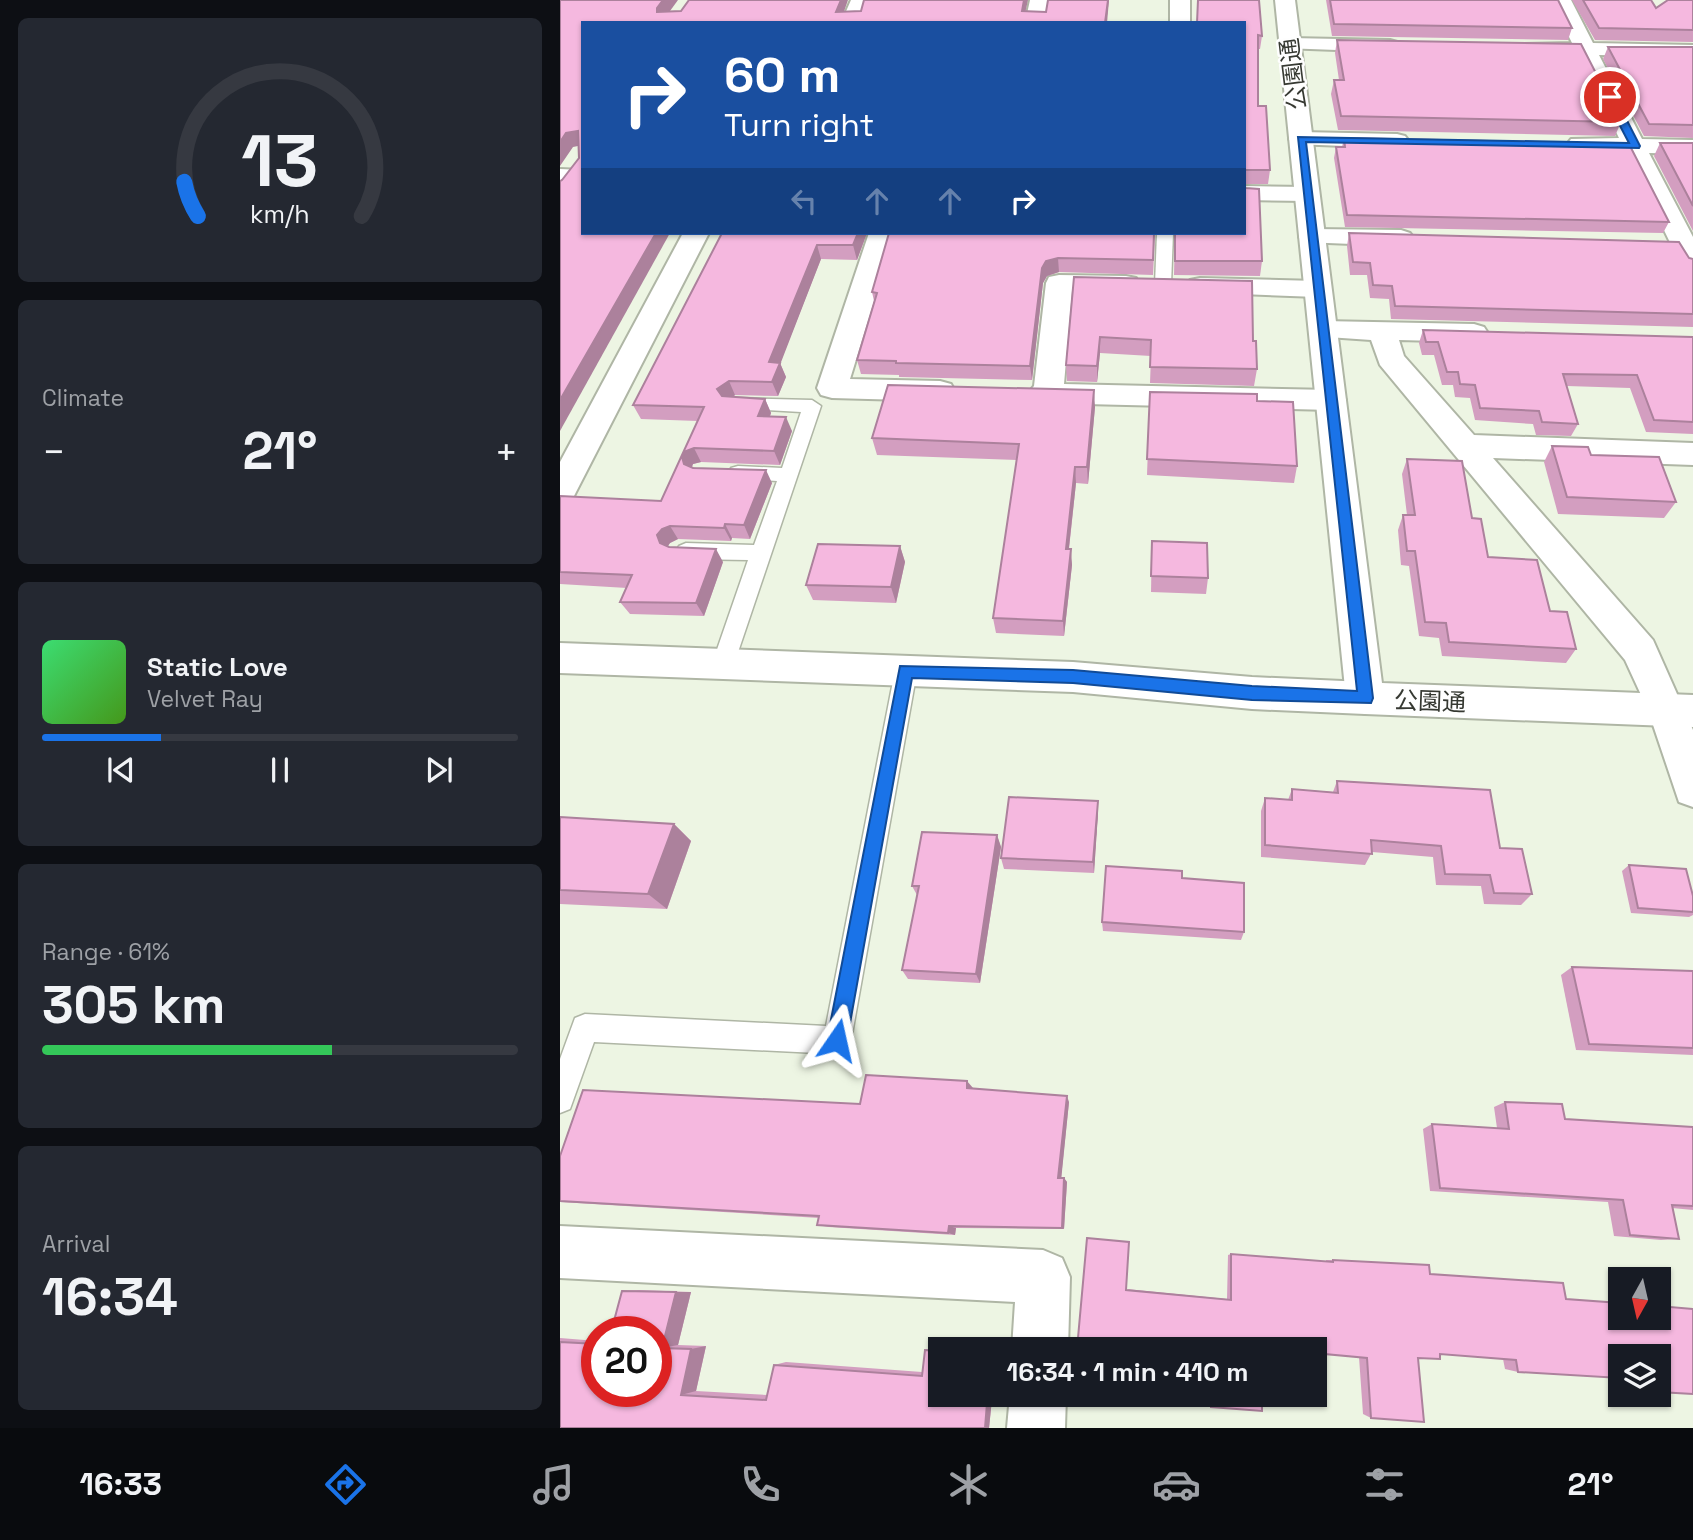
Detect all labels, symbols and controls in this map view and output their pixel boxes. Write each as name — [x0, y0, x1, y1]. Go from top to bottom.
street label: 公園通 — [1273, 36, 1313, 112]
text: 60 m — [724, 44, 840, 106]
icon: right — [609, 49, 700, 140]
pin — [1580, 67, 1640, 127]
icon: arrive — [1591, 78, 1629, 116]
text: Turn right — [724, 105, 874, 145]
text: 13 — [241, 114, 319, 207]
icon: left — [785, 182, 823, 220]
icon: ahead — [858, 182, 896, 220]
icon: ahead — [931, 182, 969, 220]
icon: right — [1004, 182, 1042, 220]
text: km/h — [250, 198, 310, 230]
text: Climate — [42, 383, 124, 413]
text: 21° — [243, 418, 317, 484]
text: − — [42, 428, 66, 476]
text: + — [494, 428, 518, 476]
text: Static Love — [147, 650, 288, 684]
text: Velvet Ray — [147, 684, 263, 714]
street label: 公園通 — [1393, 684, 1467, 718]
icon: previous — [102, 751, 140, 789]
icon: pause — [261, 751, 299, 789]
icon: next — [420, 751, 458, 789]
text: Range · 61% — [42, 937, 170, 967]
text: 305 km — [42, 972, 225, 1038]
position arrow — [800, 1003, 874, 1077]
text: Arrival — [42, 1229, 110, 1259]
text: 16:34 — [42, 1264, 178, 1330]
north arrow — [1608, 1267, 1671, 1330]
map controls — [1608, 1267, 1671, 1407]
speed limit sign: 20 — [581, 1316, 672, 1407]
button: layers — [1608, 1344, 1671, 1407]
text: 16:34 · 1 min · 410 m — [1006, 1355, 1249, 1389]
icon: directions — [321, 1460, 370, 1509]
icon: music — [529, 1460, 578, 1509]
icon: phone — [736, 1460, 785, 1509]
icon: climate — [944, 1460, 993, 1509]
icon: car — [1152, 1460, 1201, 1509]
icon: filters — [1360, 1460, 1409, 1509]
text: 16:33 — [79, 1464, 162, 1504]
text: 21° — [1567, 1464, 1614, 1504]

